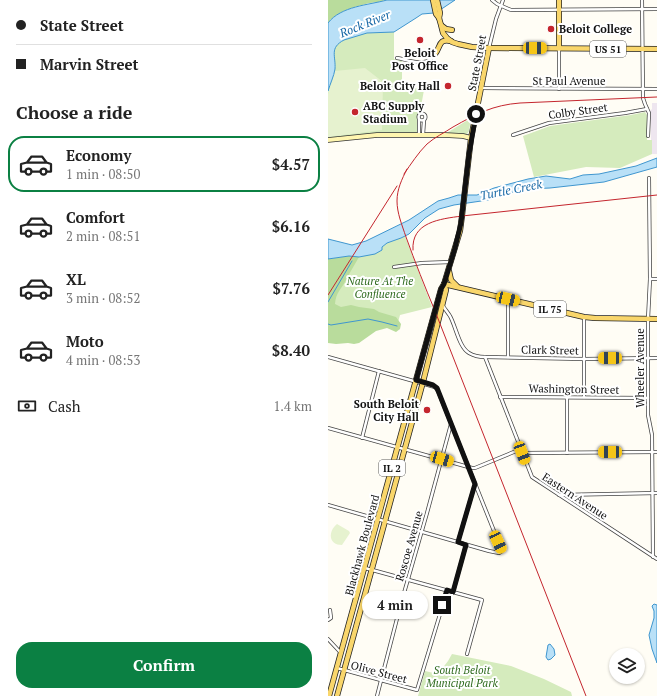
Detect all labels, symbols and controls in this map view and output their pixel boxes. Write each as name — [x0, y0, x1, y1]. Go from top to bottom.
water label: Rock River — [336, 6, 394, 41]
text: State Street — [40, 15, 124, 35]
place label: Beloit College — [559, 22, 632, 36]
marker: Beloit College — [546, 24, 556, 34]
street label: State Street — [465, 34, 489, 92]
marker: Beloit Post Office — [415, 35, 425, 45]
road number: US 51 — [590, 41, 626, 57]
car — [523, 42, 547, 54]
place label: Beloit Post Office — [392, 46, 448, 73]
text: Marvin Street — [40, 54, 139, 74]
street label: St Paul Avenue — [533, 74, 606, 88]
place label: Beloit City Hall — [360, 79, 440, 93]
marker: Beloit City Hall — [443, 81, 453, 91]
place label: ABC Supply Stadium — [363, 99, 424, 126]
text: Choose a ride — [16, 100, 132, 124]
street label: Colby Street — [548, 100, 608, 122]
route start — [467, 105, 485, 123]
marker: ABC Supply Stadium — [350, 107, 360, 117]
text: Economy — [66, 145, 131, 165]
icon: car — [18, 146, 54, 182]
text: $4.57 — [272, 154, 310, 174]
text: 1 min · 08:50 — [66, 165, 140, 183]
water label: Turtle Creek — [479, 176, 543, 203]
text: Comfort — [66, 207, 125, 227]
icon: car — [18, 208, 54, 244]
text: $6.16 — [272, 216, 310, 236]
text: 2 min · 08:51 — [66, 227, 140, 245]
text: XL — [66, 269, 86, 289]
icon: car — [18, 270, 54, 306]
park label: Nature At The Confluence — [346, 274, 413, 301]
text: $7.76 — [272, 278, 310, 298]
text: 3 min · 08:52 — [66, 289, 140, 307]
car — [495, 290, 521, 308]
road number: IL 75 — [534, 301, 566, 317]
street label: Wheeler Avenue — [633, 328, 647, 408]
text: Moto — [66, 331, 104, 351]
icon: car — [18, 332, 54, 368]
text: $8.40 — [272, 340, 310, 360]
street label: Clark Street — [521, 342, 579, 358]
text: 4 min · 08:53 — [66, 351, 140, 369]
car — [598, 352, 622, 364]
street label: Washington Street — [529, 381, 619, 397]
icon: cash — [16, 395, 38, 417]
text: Cash — [48, 396, 81, 416]
text: 1.4 km — [273, 397, 312, 415]
place label: South Beloit City Hall — [354, 397, 420, 424]
marker: South Beloit City Hall — [422, 405, 432, 415]
car — [512, 440, 532, 466]
car — [598, 446, 622, 458]
car — [429, 450, 455, 468]
road number: IL 2 — [379, 460, 405, 476]
street label: Eastern Avenue — [539, 470, 611, 523]
street label: Blackhawk Boulevard — [342, 493, 382, 597]
street label: Roscoe Avenue — [392, 509, 426, 583]
car — [487, 529, 509, 555]
callout: 4 min — [362, 591, 428, 619]
text: 4 min — [377, 596, 413, 614]
route end — [433, 596, 451, 614]
button: Confirm — [16, 642, 312, 688]
map controls — [609, 648, 645, 684]
button: layers — [609, 648, 645, 684]
street label: Olive Street — [349, 658, 409, 686]
park label: South Beloit Municipal Park — [425, 663, 498, 690]

